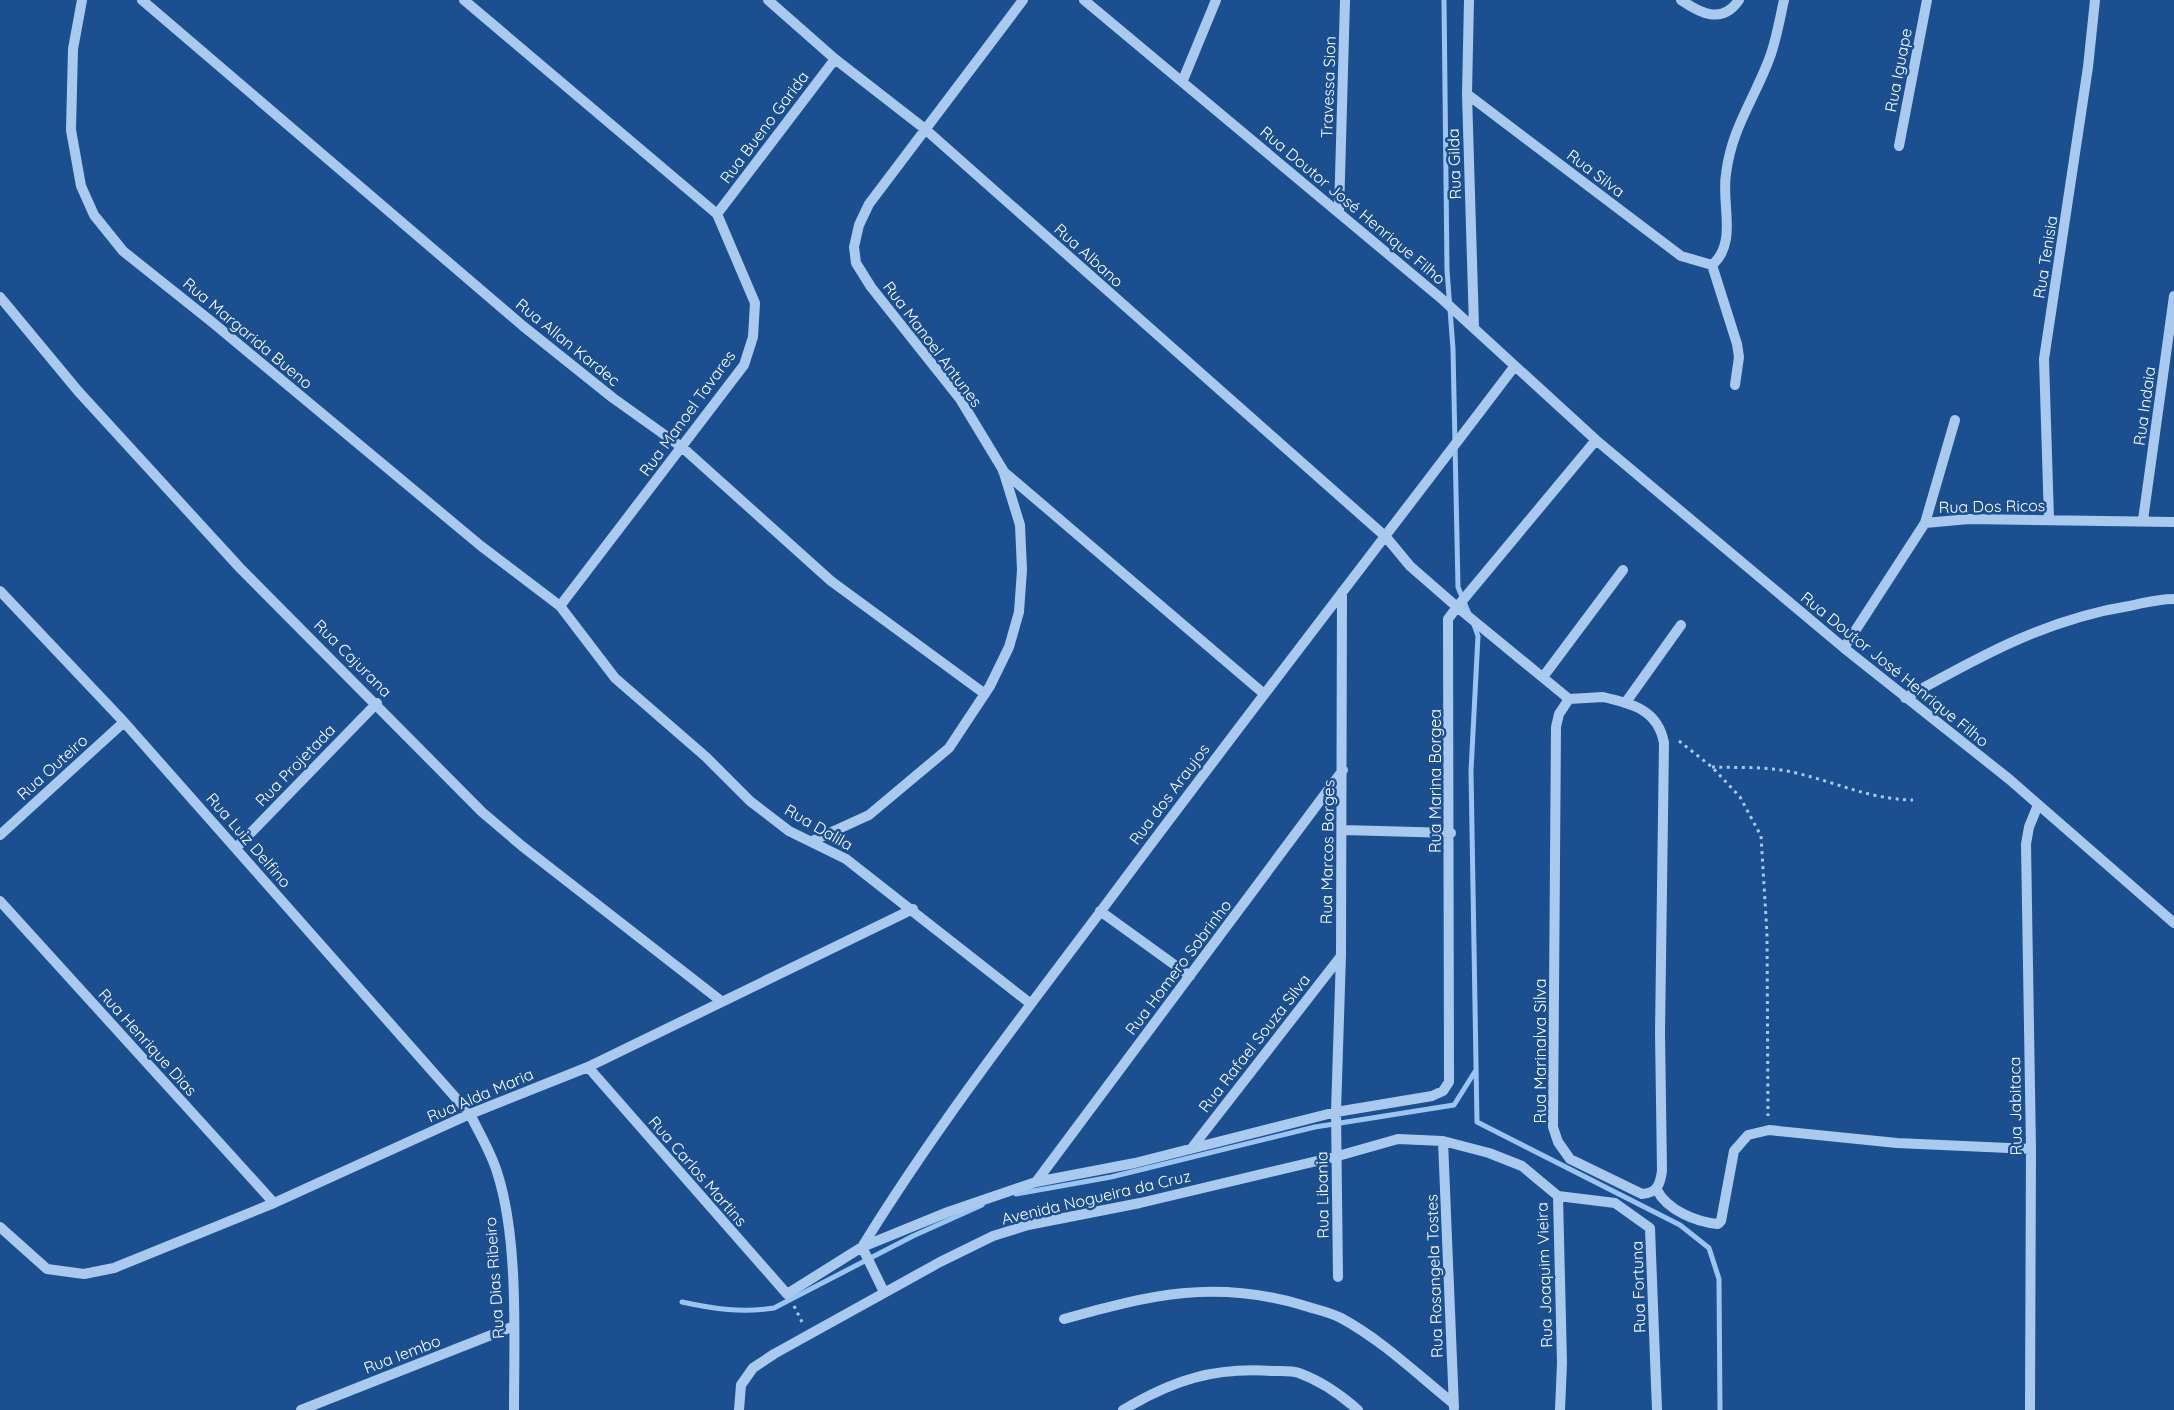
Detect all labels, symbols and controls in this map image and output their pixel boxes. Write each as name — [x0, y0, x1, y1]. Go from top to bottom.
street label: Rua Iguape — [1880, 26, 1916, 114]
street label: Travessa Sion — [1316, 36, 1340, 138]
street label: Rua Bueno Garida — [715, 67, 813, 187]
street label: Rua Doutor José Henrique Filho — [1256, 122, 1450, 288]
street label: Rua Gilda — [1443, 128, 1465, 200]
street label: Rua Silva — [1563, 145, 1629, 201]
street label: Rua Tenisia — [2029, 214, 2061, 300]
street label: Rua Albano — [1050, 219, 1128, 291]
street label: Rua Margarida Bueno — [179, 273, 317, 393]
street label: Rua Manoel Antunes — [879, 277, 987, 411]
street label: Rua Allan Kardec — [512, 294, 624, 390]
street label: Rua Manoel Tavares — [635, 346, 739, 480]
street label: Rua Indaia — [2129, 365, 2159, 447]
street label: Rua Dos Ricos — [1939, 495, 2045, 517]
street label: Rua Doutor José Henrique Filho — [1797, 587, 1993, 751]
street label: Rua Cajurana — [310, 615, 396, 701]
street label: Rua Marina Borgea — [1425, 709, 1445, 853]
street label: Rua Projetada — [251, 720, 339, 810]
street label: Rua Outeiro — [12, 730, 92, 804]
street label: Rua dos Araujos — [1124, 739, 1214, 849]
street label: Rua Marcos Borges — [1316, 780, 1338, 924]
street label: Rua Luiz Delfino — [202, 788, 296, 892]
street label: Rua Dalila — [781, 799, 857, 855]
street label: Rua Homero Sobrinho — [1121, 895, 1235, 1039]
street label: Rua Rafael Souza Silva — [1194, 970, 1314, 1116]
street label: Rua Marinalva Silva — [1530, 979, 1550, 1123]
street label: Rua Henrique Dias — [95, 984, 201, 1100]
street label: Rua Jabitaca — [2004, 1056, 2026, 1156]
street label: Rua Alda Maria — [424, 1064, 536, 1126]
street label: Rua Carlos Martins — [645, 1112, 751, 1230]
street label: Rua Libania — [1311, 1151, 1333, 1239]
street label: Avenida Nogueira da Cruz — [999, 1165, 1193, 1229]
street label: Rua Rosangela Tostes — [1421, 1194, 1447, 1358]
street label: Rua Joaquim Vieira — [1531, 1202, 1557, 1348]
street label: Rua Dias Ribeiro — [480, 1216, 508, 1340]
street label: Rua Fortuna — [1626, 1241, 1650, 1333]
street label: Rua Iembo — [361, 1330, 443, 1378]

